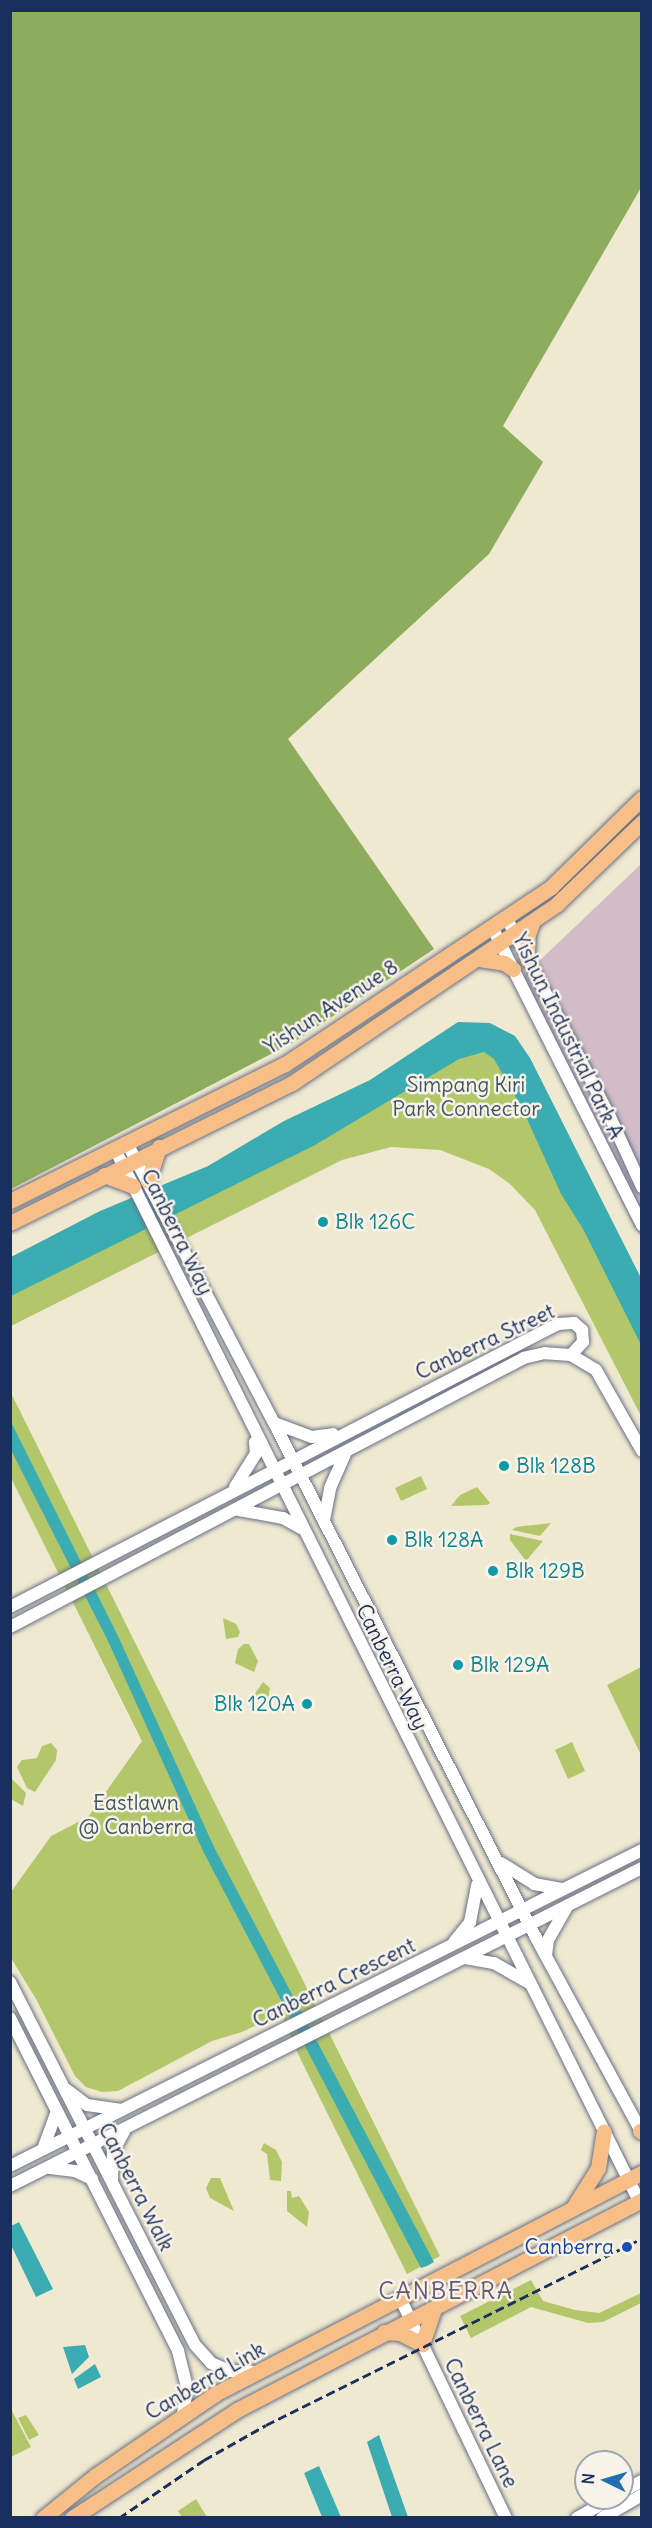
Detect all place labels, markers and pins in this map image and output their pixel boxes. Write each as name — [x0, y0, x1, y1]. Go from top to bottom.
place label: Blk 126C — [335, 1209, 415, 1235]
marker: Blk 126C — [316, 1215, 330, 1229]
place label: Blk 128B — [516, 1453, 596, 1479]
marker: Blk 128B — [497, 1459, 511, 1473]
place label: Blk 128A — [404, 1527, 484, 1553]
marker: Blk 128A — [385, 1533, 399, 1547]
place label: Blk 129B — [505, 1558, 585, 1584]
marker: Blk 129B — [486, 1564, 500, 1578]
place label: Blk 129A — [470, 1652, 550, 1678]
marker: Blk 129A — [451, 1658, 465, 1672]
place label: Blk 120A — [214, 1691, 295, 1717]
marker: Blk 120A — [300, 1697, 314, 1711]
place label: Canberra — [524, 2234, 614, 2260]
marker: Canberra — [618, 2238, 636, 2256]

